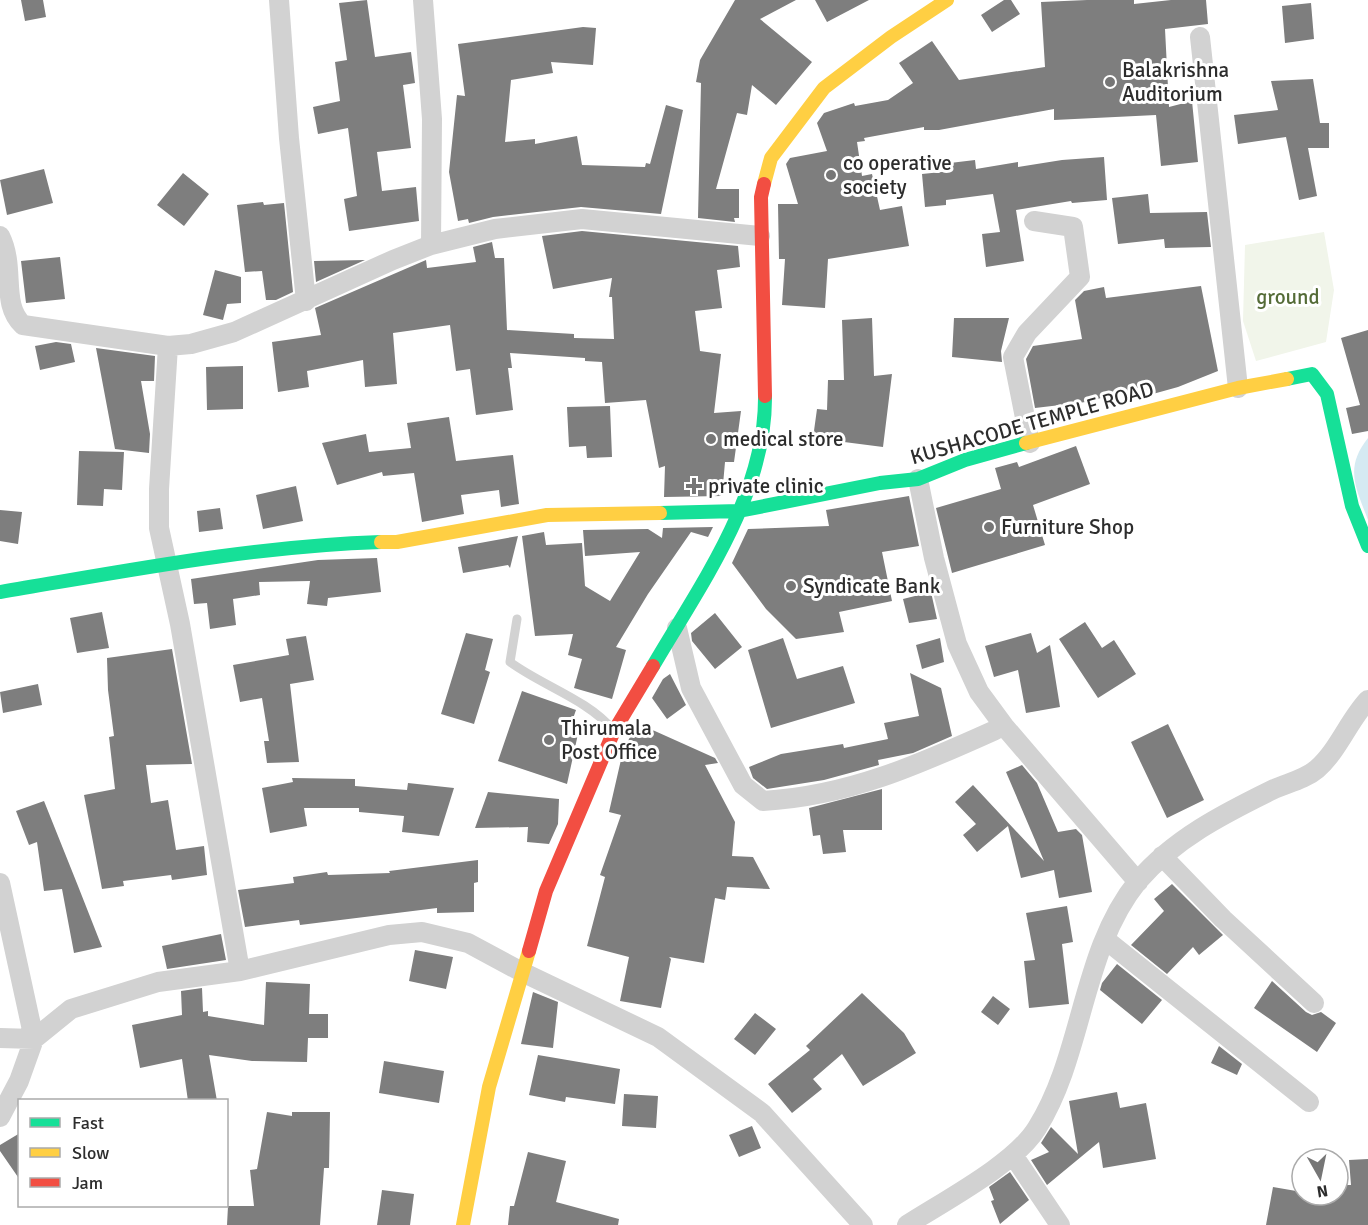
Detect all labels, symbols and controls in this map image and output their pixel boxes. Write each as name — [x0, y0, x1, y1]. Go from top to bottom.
place label: Balakrishna Auditorium — [1122, 57, 1229, 107]
marker: Balakrishna Auditorium — [1103, 75, 1117, 89]
place label: co operative society — [843, 150, 952, 200]
marker: co operative society — [824, 168, 838, 182]
park label: ground — [1256, 284, 1320, 310]
street label: KUSHACODE TEMPLE ROAD — [907, 376, 1157, 470]
place label: medical store — [723, 426, 843, 452]
marker: medical store — [704, 432, 718, 446]
place label: private clinic — [708, 473, 824, 499]
marker: private clinic — [685, 477, 703, 495]
place label: Furniture Shop — [1001, 514, 1134, 540]
marker: Furniture Shop — [982, 520, 996, 534]
place label: Syndicate Bank — [803, 573, 941, 599]
marker: Syndicate Bank — [784, 579, 798, 593]
place label: Thirumala Post Office — [561, 715, 657, 765]
marker: Thirumala Post Office — [542, 733, 556, 747]
legend — [18, 1099, 228, 1207]
text: Fast — [72, 1112, 104, 1134]
text: Slow — [72, 1142, 109, 1164]
north arrow — [1290, 1147, 1350, 1207]
text: Jam — [72, 1172, 103, 1194]
text: N — [1315, 1180, 1329, 1202]

